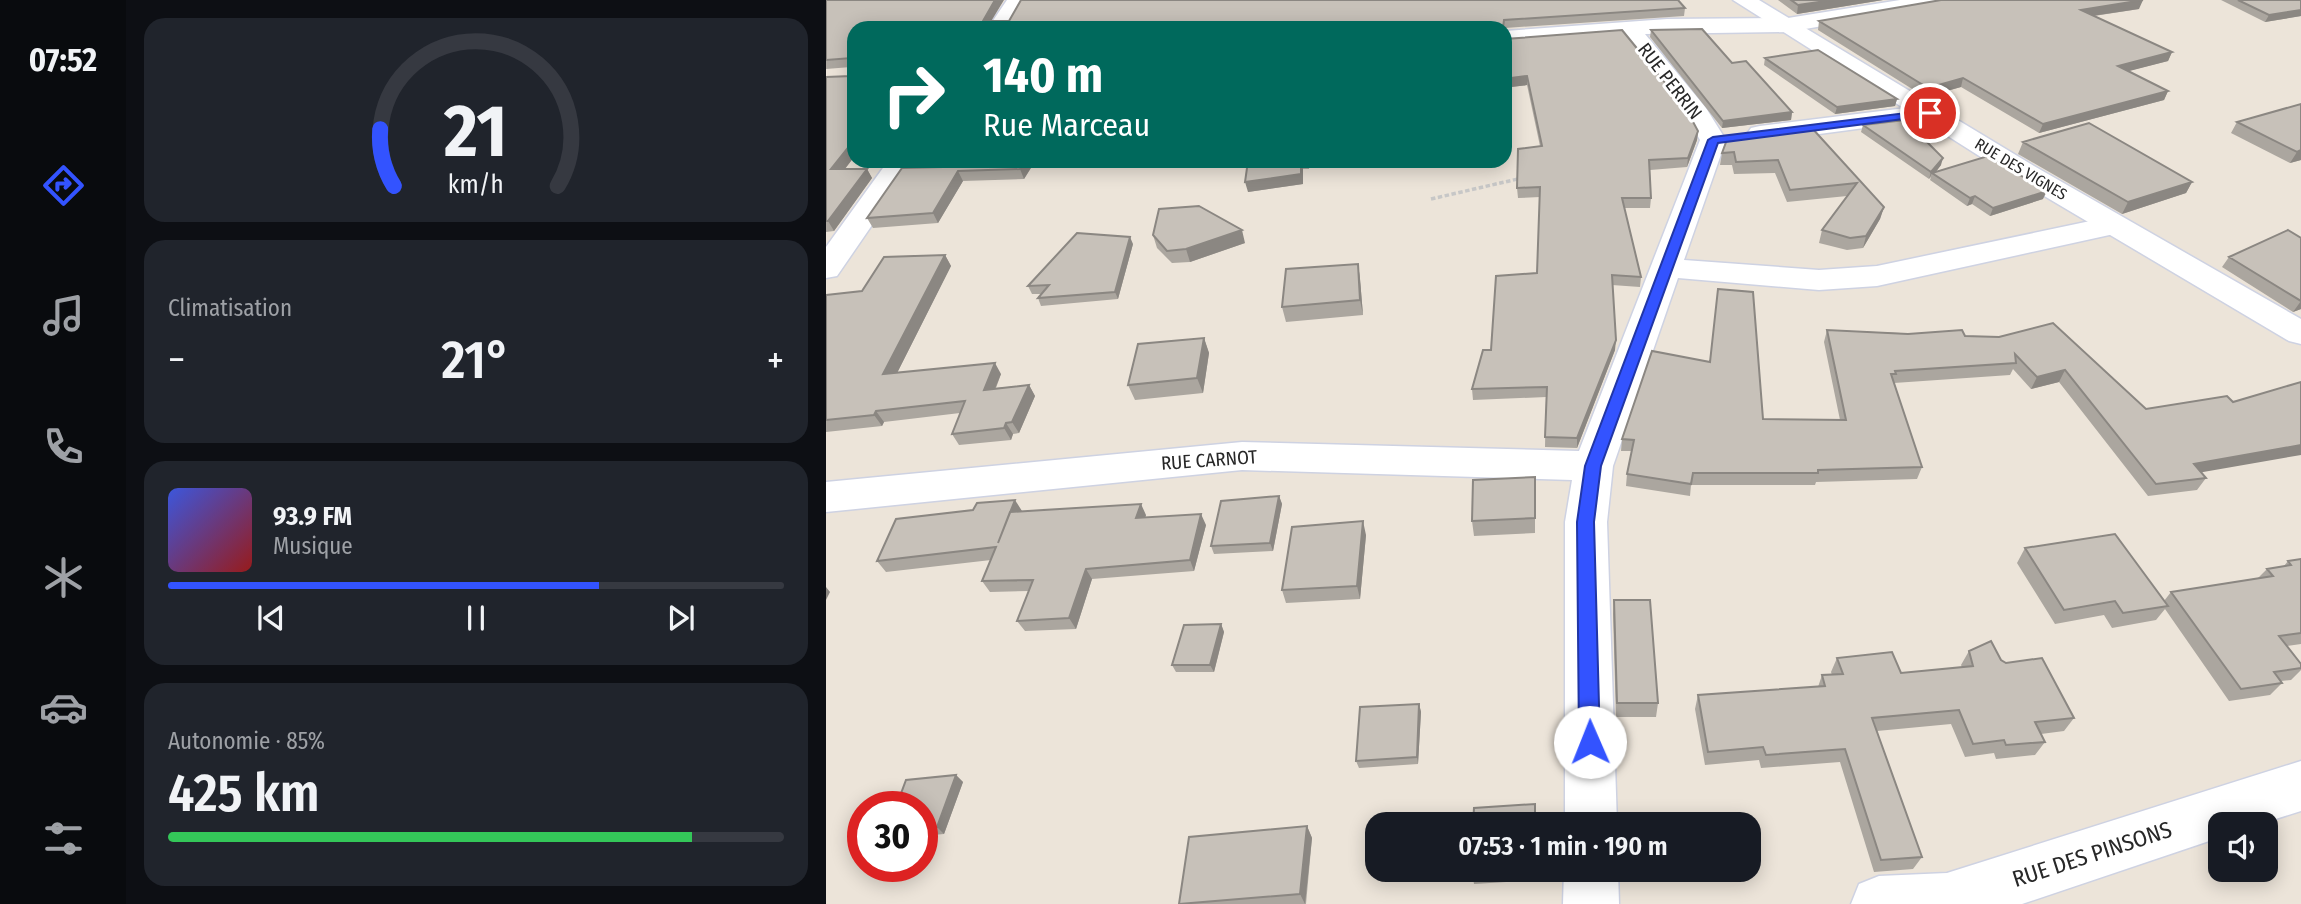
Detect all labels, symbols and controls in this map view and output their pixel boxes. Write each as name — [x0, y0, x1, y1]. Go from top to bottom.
street label: RUE PERRIN — [1633, 38, 1707, 124]
text: 07:52 — [29, 41, 97, 79]
text: 140 m — [983, 46, 1103, 105]
icon: right — [868, 49, 959, 140]
pin — [1900, 83, 1960, 143]
text: 21 — [443, 88, 508, 175]
icon: arrive — [1911, 94, 1949, 132]
text: Rue Marceau — [983, 106, 1150, 144]
street label: RUE DES VIGNES — [1971, 134, 2071, 204]
icon: directions — [39, 161, 88, 210]
text: km/h — [448, 170, 504, 200]
icon: music — [39, 291, 88, 340]
text: Climatisation — [168, 294, 292, 322]
text: 21° — [441, 329, 510, 392]
text: − — [168, 337, 185, 383]
text: + — [767, 337, 784, 383]
icon: phone — [39, 422, 88, 471]
street label: RUE CARNOT — [1160, 445, 1258, 475]
text: 93.9 FM — [273, 501, 352, 532]
text: Musique — [273, 532, 353, 560]
icon: climate — [39, 553, 88, 602]
icon: previous — [252, 599, 290, 637]
icon: pause — [457, 599, 495, 637]
icon: next — [662, 599, 700, 637]
icon: car — [39, 683, 88, 732]
position arrow — [1553, 705, 1627, 779]
text: Autonomie · 85% — [168, 727, 325, 755]
text: 425 km — [168, 762, 320, 825]
speed limit sign: 30 — [847, 791, 938, 882]
map controls — [2208, 812, 2278, 882]
button: sound — [2208, 812, 2278, 882]
icon: filters — [39, 814, 88, 863]
street label: RUE DES PINSONS — [2009, 815, 2175, 893]
text: 07:53 · 1 min · 190 m — [1458, 831, 1668, 862]

